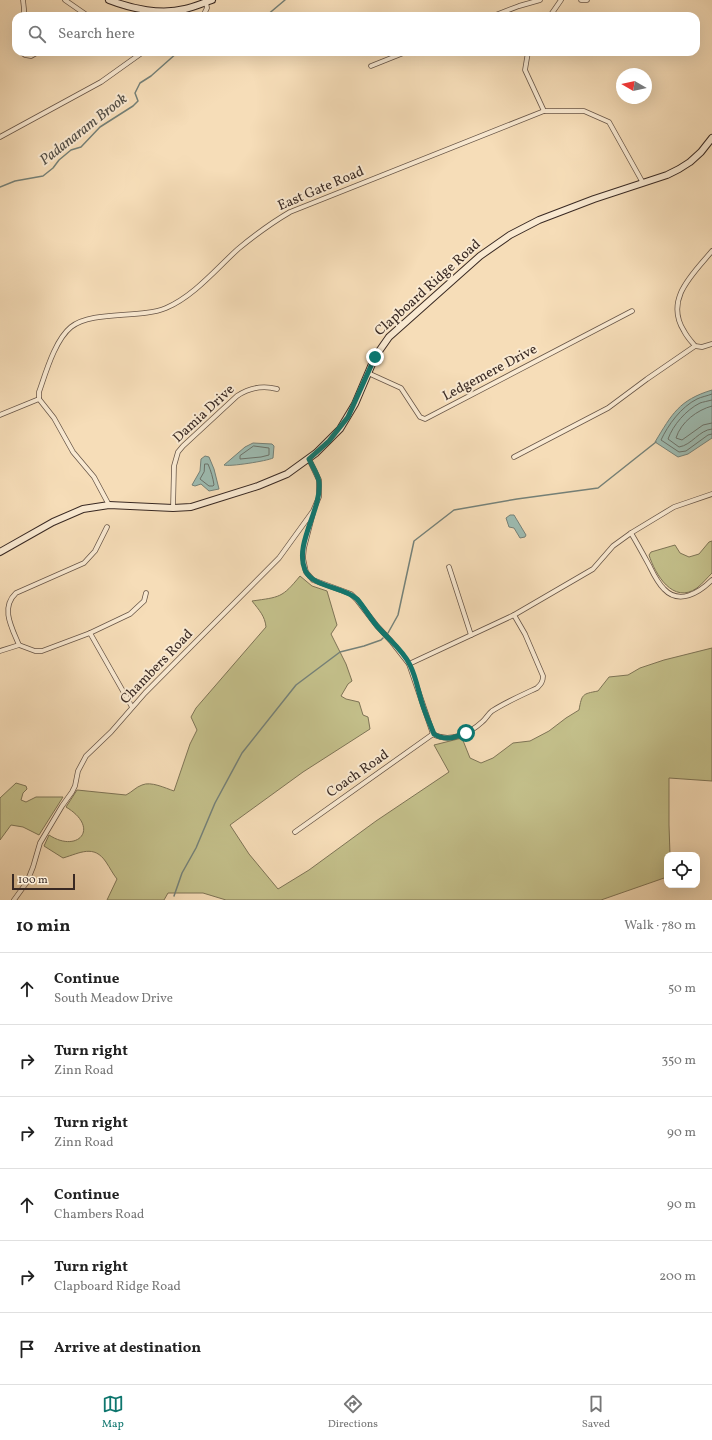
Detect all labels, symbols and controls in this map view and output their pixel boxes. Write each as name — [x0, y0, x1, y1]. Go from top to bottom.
search box — [12, 12, 700, 56]
icon: search — [26, 23, 48, 45]
text: Search here — [58, 24, 135, 45]
north arrow — [616, 68, 652, 104]
water label: Padanaram Brook — [36, 89, 132, 171]
street label: East Gate Road — [275, 162, 367, 216]
street label: Clapboard Ridge Road — [371, 235, 485, 341]
street label: Ledgemere Drive — [439, 340, 541, 406]
route end — [366, 348, 384, 366]
street label: Damia Drive — [169, 380, 239, 447]
street label: Chambers Road — [116, 625, 198, 709]
route start — [457, 724, 475, 742]
street label: Coach Road — [323, 745, 393, 802]
map controls — [664, 852, 700, 888]
button: locate — [664, 852, 700, 888]
scale bar — [12, 872, 75, 891]
text: 100 m — [18, 873, 48, 888]
text: 10 min — [16, 915, 70, 938]
text: Walk · 780 m — [624, 917, 696, 935]
text: Continue — [54, 969, 119, 990]
icon: ahead — [16, 978, 38, 1000]
text: 50 m — [668, 980, 696, 998]
text: South Meadow Drive — [54, 990, 173, 1008]
text: Turn right — [54, 1041, 128, 1062]
icon: right — [16, 1050, 38, 1072]
text: 350 m — [661, 1052, 696, 1070]
text: Zinn Road — [54, 1062, 114, 1080]
text: Turn right — [54, 1113, 128, 1134]
icon: right — [16, 1122, 38, 1144]
text: 90 m — [667, 1124, 696, 1142]
text: Zinn Road — [54, 1134, 114, 1152]
text: Continue — [54, 1185, 119, 1206]
icon: ahead — [16, 1194, 38, 1216]
text: 90 m — [667, 1196, 696, 1214]
text: Chambers Road — [54, 1206, 144, 1224]
text: Turn right — [54, 1257, 128, 1278]
icon: right — [16, 1266, 38, 1288]
text: 200 m — [659, 1268, 696, 1286]
text: Clapboard Ridge Road — [54, 1278, 181, 1296]
icon: arrive — [16, 1338, 38, 1360]
text: Arrive at destination — [54, 1338, 201, 1359]
tab: Map — [102, 1393, 124, 1432]
tab: Directions — [328, 1393, 378, 1432]
tab: Saved — [582, 1393, 610, 1432]

